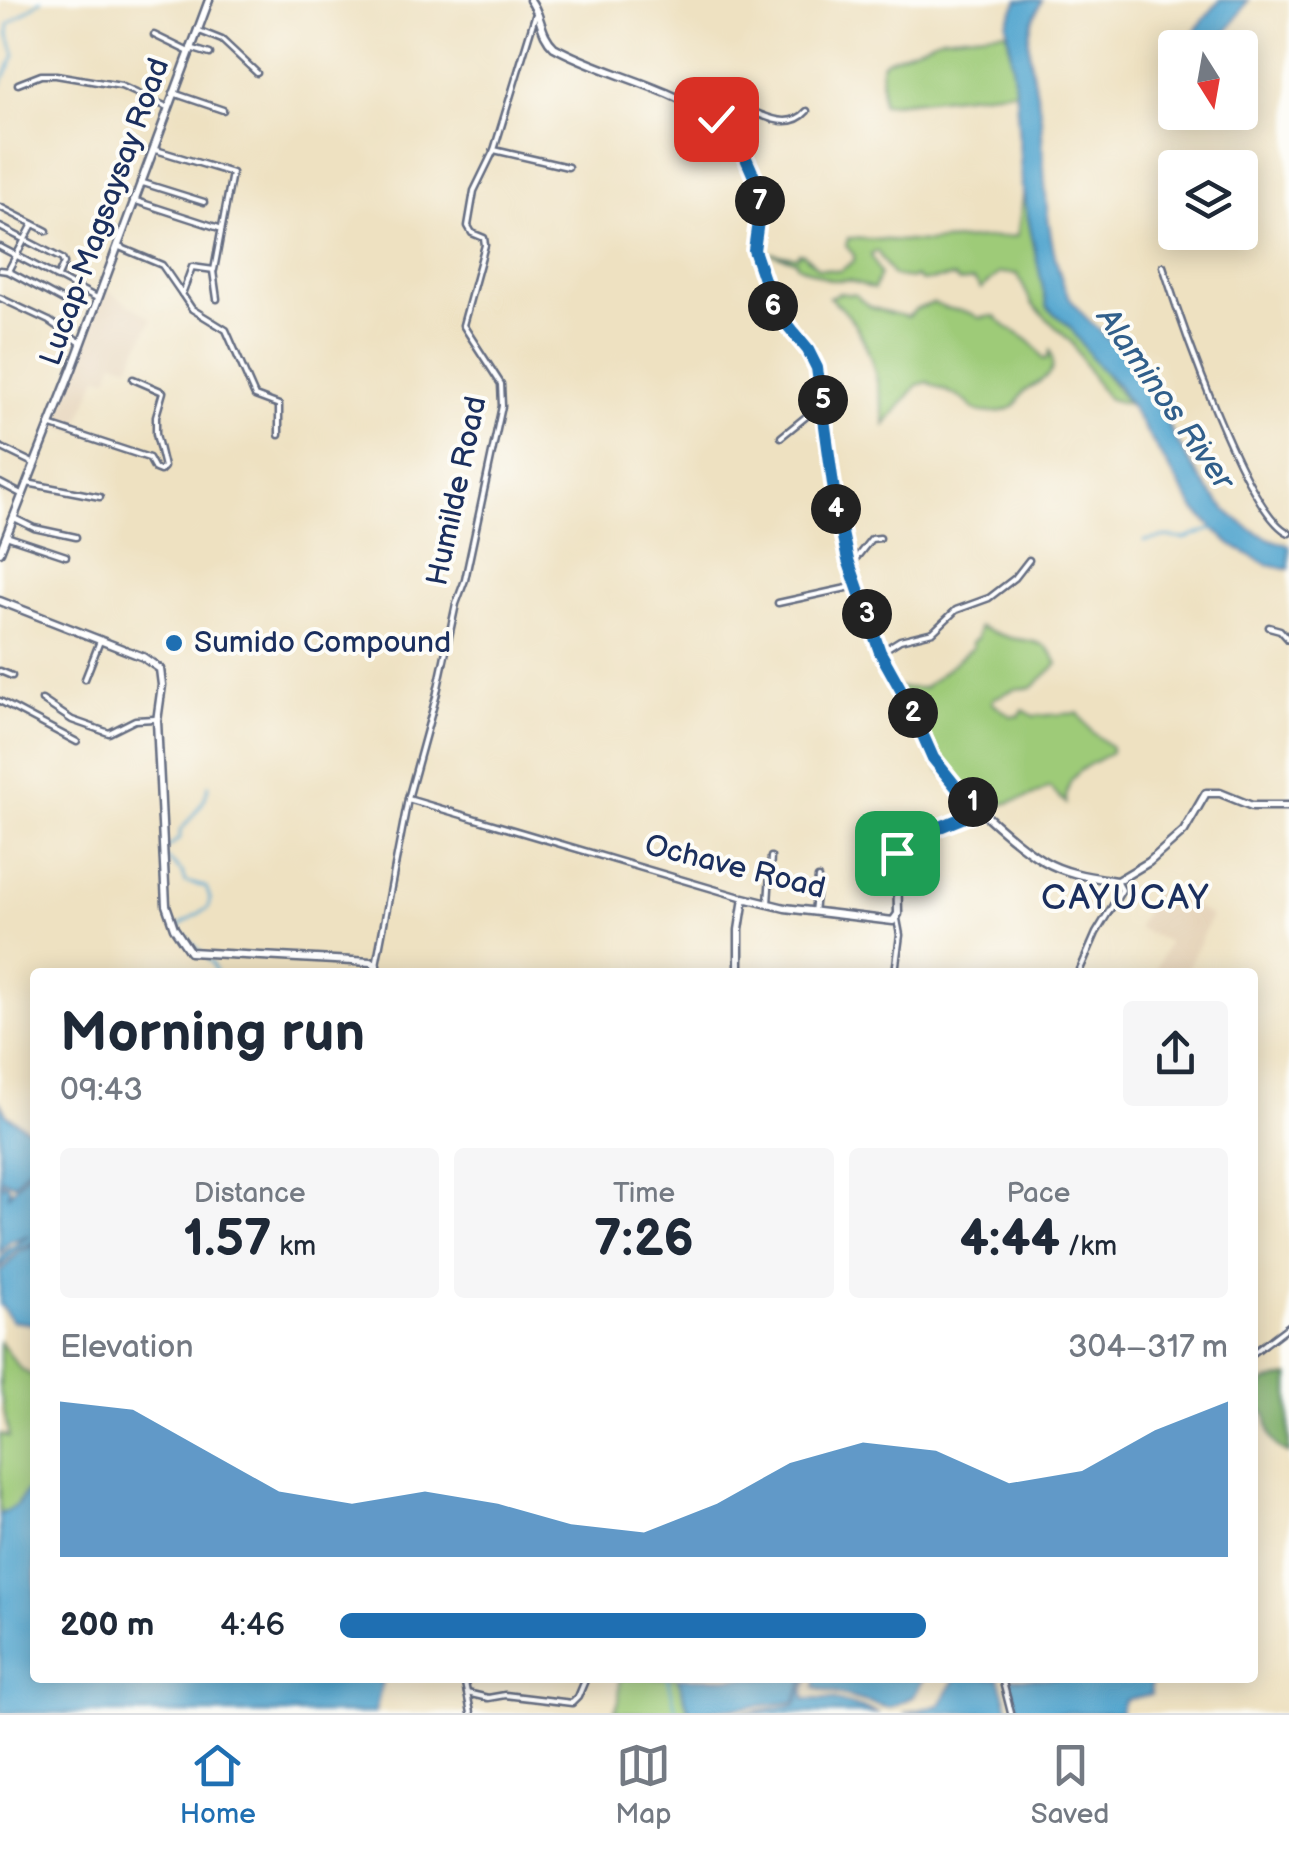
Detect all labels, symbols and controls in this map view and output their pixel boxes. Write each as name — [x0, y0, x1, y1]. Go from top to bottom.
north arrow — [1158, 30, 1258, 130]
map controls — [1158, 30, 1258, 250]
street label: Lucap-Magsaysay Road — [33, 53, 177, 371]
pin — [674, 77, 759, 162]
icon: check — [689, 92, 744, 147]
button: layers — [1158, 150, 1258, 250]
pin: 7 — [735, 176, 785, 226]
text: 7 — [752, 184, 768, 217]
pin: 6 — [748, 281, 798, 331]
text: 6 — [765, 289, 781, 322]
water label: Alaminos River — [1087, 299, 1244, 500]
pin: 5 — [798, 375, 848, 425]
text: 5 — [815, 383, 831, 416]
street label: Humilde Road — [419, 393, 495, 589]
pin: 4 — [811, 484, 861, 534]
text: 4 — [828, 492, 844, 525]
pin: 3 — [842, 589, 892, 639]
text: 3 — [859, 597, 875, 630]
place label: Sumido Compound — [194, 625, 451, 661]
marker: Sumido Compound — [163, 632, 185, 654]
pin: 2 — [888, 688, 938, 738]
text: 2 — [905, 696, 921, 729]
pin: 1 — [948, 777, 998, 827]
text: 1 — [967, 785, 979, 818]
pin — [855, 811, 940, 896]
icon: arrive — [870, 826, 925, 881]
street label: Ochave Road — [641, 827, 829, 907]
district label: CAYUCAY — [1041, 877, 1211, 920]
text: Morning run — [60, 1000, 365, 1067]
button: share — [1123, 1001, 1228, 1106]
text: 09:43 — [60, 1071, 143, 1110]
text: Distance — [194, 1177, 306, 1210]
text: Time — [613, 1177, 675, 1210]
text: Pace — [1006, 1177, 1070, 1210]
text: 1.57 — [183, 1210, 272, 1270]
text: 7:26 — [594, 1210, 694, 1270]
text: 4:44 — [960, 1210, 1060, 1270]
text: km — [272, 1230, 316, 1263]
text: /km — [1060, 1230, 1117, 1263]
text: Elevation — [60, 1328, 193, 1367]
text: 304–317 m — [1068, 1328, 1228, 1367]
text: 200 m — [60, 1606, 154, 1645]
text: 4:46 — [220, 1606, 285, 1645]
tab: Home — [180, 1738, 256, 1831]
tab: Map — [615, 1738, 671, 1831]
tab: Saved — [1031, 1738, 1109, 1831]

